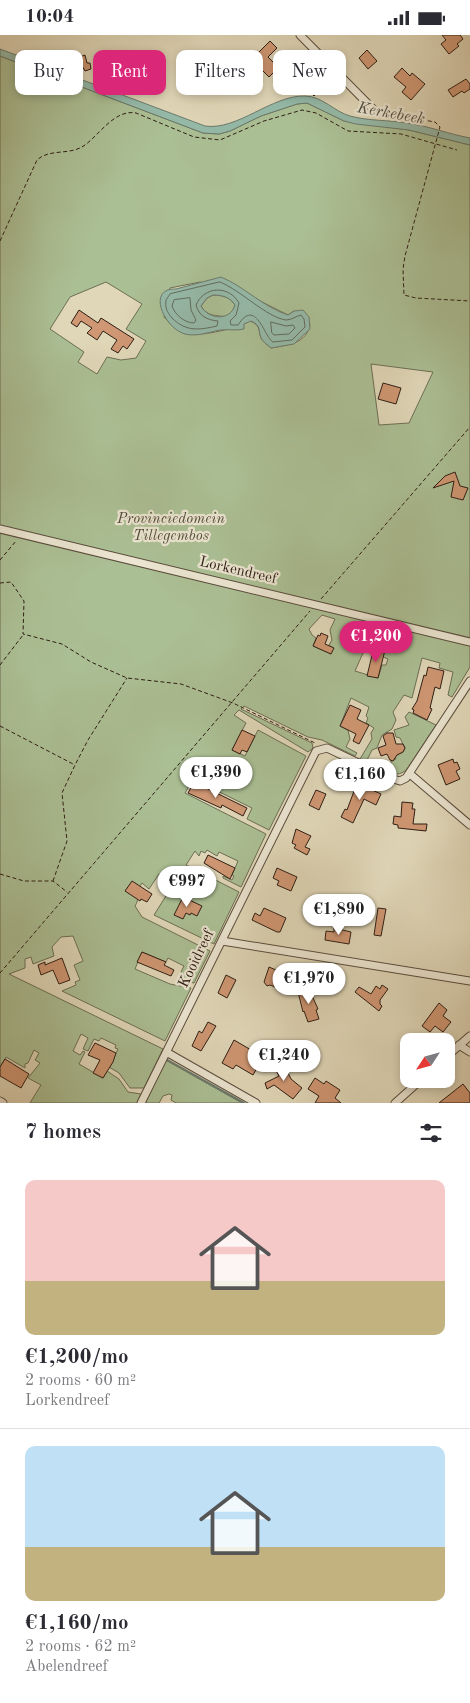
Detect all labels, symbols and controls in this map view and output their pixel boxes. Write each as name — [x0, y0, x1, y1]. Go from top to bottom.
text: 10:04 — [25, 8, 74, 27]
chip: Buy — [15, 50, 83, 95]
chip: Rent — [93, 50, 166, 95]
chip: Filters — [176, 50, 263, 95]
chip: New — [273, 50, 346, 95]
water label: Kerkebeek — [355, 100, 426, 128]
park label: Provinciedomein Tillegembos — [116, 512, 225, 544]
street label: Lorkendreef — [198, 555, 279, 587]
pin: €1,200 — [335, 621, 417, 663]
text: €1,200 — [351, 629, 401, 645]
pin: €1,390 — [175, 757, 257, 799]
pin: €1,160 — [319, 759, 401, 801]
text: €1,390 — [191, 765, 241, 781]
text: €1,160 — [335, 767, 385, 783]
pin: €997 — [157, 865, 217, 908]
text: €997 — [168, 874, 206, 890]
pin: €1,890 — [298, 893, 380, 936]
text: €1,890 — [314, 902, 364, 918]
street label: Kooidreef — [176, 926, 218, 991]
pin: €1,970 — [268, 963, 350, 1005]
text: €1,970 — [284, 971, 334, 987]
north arrow — [400, 1033, 455, 1087]
map controls — [400, 1033, 455, 1088]
pin: €1,240 — [243, 1039, 325, 1082]
text: €1,240 — [259, 1048, 309, 1064]
icon: filters — [417, 1119, 445, 1147]
text: 7 homes — [25, 1122, 101, 1143]
icon: home — [190, 1213, 280, 1303]
text: €1,200/mo — [25, 1347, 129, 1368]
text: 2 rooms · 60 m² — [25, 1373, 136, 1389]
text: Lorkendreef — [25, 1393, 109, 1409]
icon: home — [190, 1478, 280, 1568]
text: €1,160/mo — [25, 1613, 129, 1634]
text: 2 rooms · 62 m² — [25, 1639, 136, 1655]
text: Abelendreef — [25, 1659, 108, 1675]

